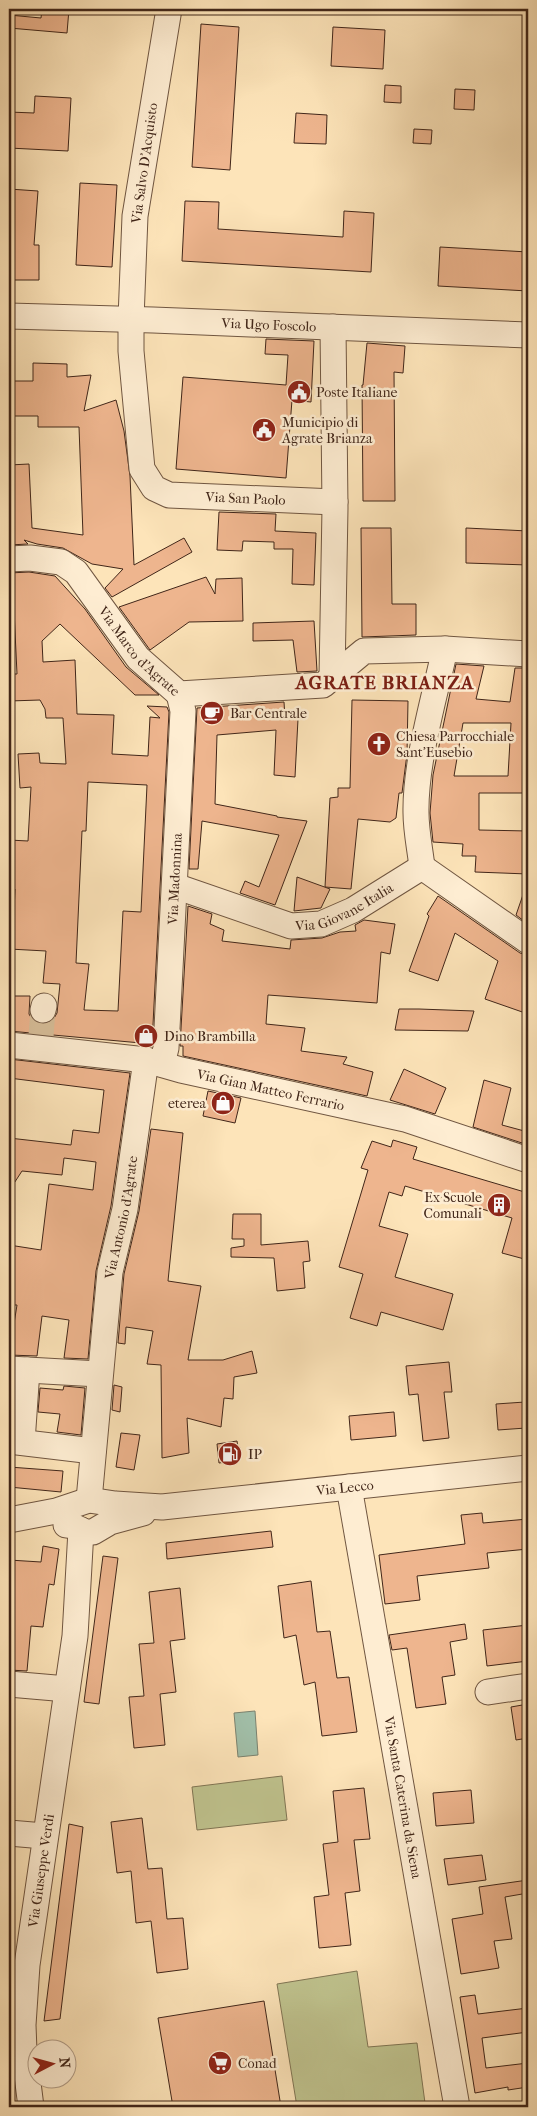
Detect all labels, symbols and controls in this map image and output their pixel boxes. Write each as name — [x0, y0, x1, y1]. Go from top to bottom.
street label: Via Salvo D'Acquisto — [127, 102, 161, 226]
street label: Via Ugo Foscolo — [220, 315, 317, 336]
public building icon: Poste Italiane — [286, 379, 312, 405]
place label: Poste Italiane — [316, 384, 398, 401]
place label: Municipio di Agrate Brianza — [281, 414, 373, 447]
public building icon: Municipio di Agrate Brianza — [251, 417, 277, 443]
street label: Via San Paolo — [204, 489, 286, 509]
street label: Via Marco d'Agrate — [94, 602, 183, 700]
district label: AGRATE BRIANZA — [295, 672, 474, 694]
cafe icon: Bar Centrale — [199, 700, 225, 726]
place label: Bar Centrale — [230, 705, 307, 722]
place label: Chiesa Parrocchiale Sant'Eusebio — [396, 728, 514, 761]
church icon: Chiesa Parrocchiale Sant'Eusebio — [366, 731, 392, 757]
street label: Via Madonnina — [164, 832, 186, 926]
street label: Via Giovane Italia — [294, 879, 397, 935]
shop icon: Dino Brambilla — [133, 1023, 159, 1049]
place label: Dino Brambilla — [164, 1028, 256, 1045]
street label: Via Gian Matteo Ferrario — [194, 1065, 346, 1115]
shop icon: eterea — [210, 1090, 236, 1116]
place label: eterea — [168, 1095, 207, 1112]
street label: Via Antonio d'Agrate — [101, 1154, 141, 1280]
place label: Ex Scuole Comunali — [423, 1189, 482, 1222]
building icon: Ex Scuole Comunali — [486, 1192, 512, 1218]
fuel station icon: IP — [217, 1441, 243, 1467]
place label: IP — [248, 1446, 262, 1463]
street label: Via Lecco — [314, 1476, 375, 1500]
street label: Via Santa Caterina da Siena — [380, 1714, 425, 1880]
street label: Via Giuseppe Verdi — [24, 1813, 58, 1930]
north arrow — [28, 2038, 78, 2088]
supermarket icon: Conad — [207, 2050, 233, 2076]
place label: Conad — [238, 2055, 277, 2072]
text: N — [55, 2057, 73, 2069]

